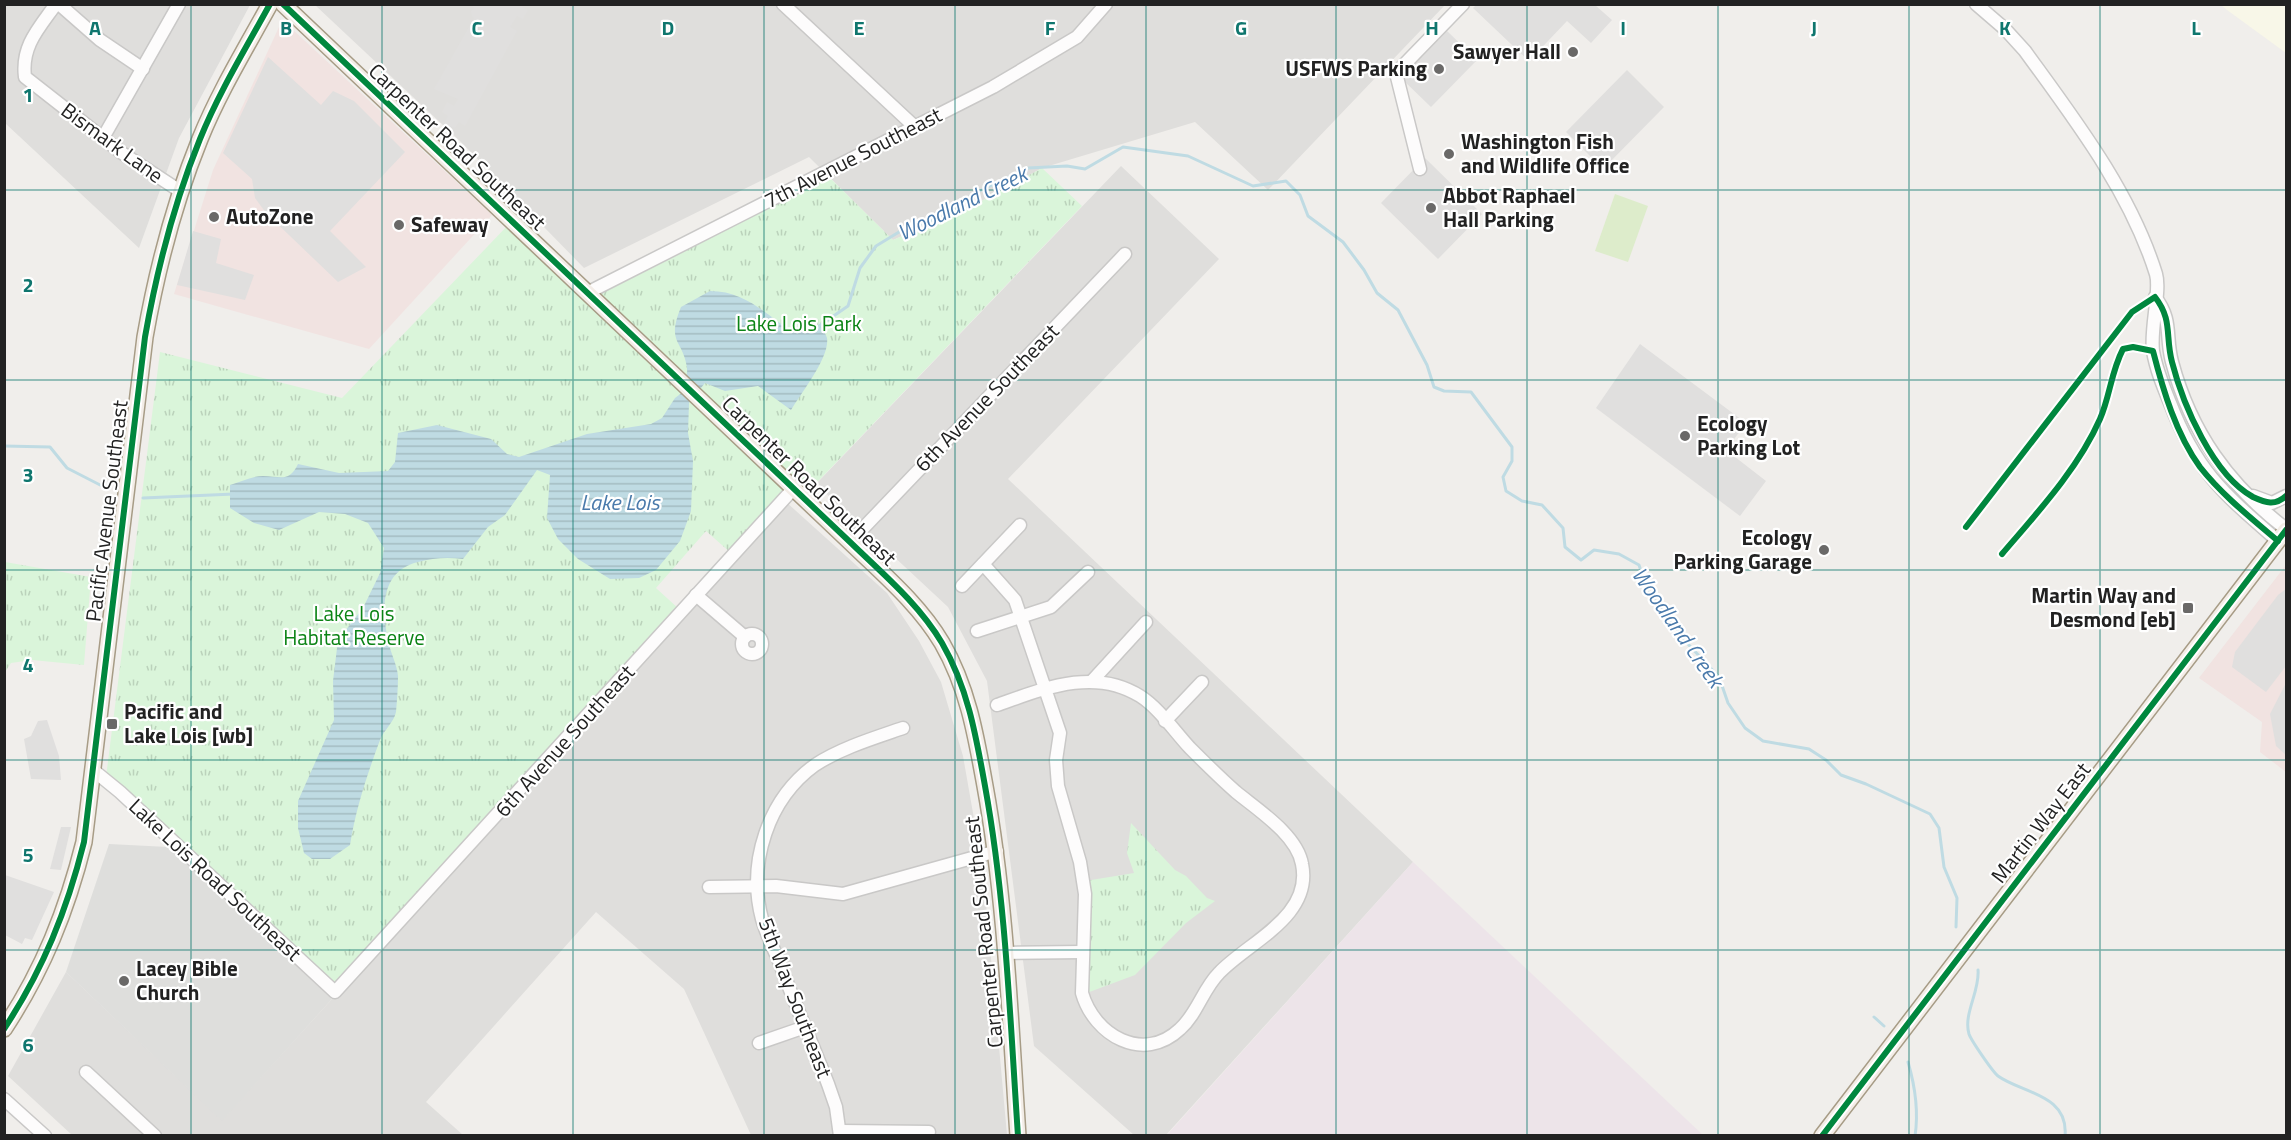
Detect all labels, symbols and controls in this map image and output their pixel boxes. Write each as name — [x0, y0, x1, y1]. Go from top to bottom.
text: A — [89, 12, 101, 43]
text: B — [280, 12, 292, 43]
text: C — [472, 12, 483, 43]
text: D — [662, 12, 674, 43]
text: E — [853, 12, 865, 43]
text: F — [1045, 12, 1056, 43]
text: G — [1235, 12, 1247, 43]
text: H — [1425, 12, 1439, 43]
text: I — [1620, 12, 1626, 43]
text: J — [1811, 12, 1817, 43]
text: K — [1999, 12, 2011, 43]
text: L — [2191, 12, 2201, 43]
place label: Sawyer Hall — [1453, 35, 1561, 67]
marker: Sawyer Hall — [1566, 45, 1580, 59]
place label: USFWS Parking — [1285, 52, 1427, 84]
street label: Carpenter Road Southeast — [362, 55, 554, 238]
marker: USFWS Parking — [1432, 62, 1446, 76]
text: 1 — [22, 79, 34, 110]
street label: Bismark Lane — [55, 94, 170, 190]
street label: 7th Avenue Southeast — [758, 98, 948, 216]
place label: Washington Fish and Wildlife Office — [1461, 125, 1630, 181]
marker: Washington Fish and Wildlife Office — [1442, 147, 1456, 161]
water label: Woodland Creek — [891, 156, 1035, 249]
place label: Abbot Raphael Hall Parking — [1443, 179, 1576, 235]
place label: AutoZone — [226, 200, 313, 232]
marker: Abbot Raphael Hall Parking — [1424, 201, 1438, 215]
place label: Safeway — [411, 208, 489, 240]
marker: AutoZone — [207, 210, 221, 224]
marker: Safeway — [392, 218, 406, 232]
text: 2 — [22, 269, 34, 300]
park label: Lake Lois Park — [736, 307, 862, 339]
street label: 6th Avenue Southeast — [907, 315, 1066, 479]
street label: Carpenter Road Southeast — [715, 388, 905, 573]
street label: Pacific Avenue Southeast — [77, 398, 136, 623]
place label: Ecology Parking Lot — [1697, 407, 1801, 463]
marker: Ecology Parking Lot — [1678, 429, 1692, 443]
text: 3 — [22, 459, 34, 490]
water label: Lake Lois — [581, 485, 661, 519]
place label: Ecology Parking Garage — [1673, 521, 1812, 577]
marker: Ecology Parking Garage — [1817, 543, 1831, 557]
water label: Woodland Creek — [1624, 560, 1734, 696]
place label: Martin Way and Desmond [eb] — [2031, 579, 2176, 635]
park label: Lake Lois Habitat Reserve — [283, 597, 425, 653]
marker: Martin Way and Desmond [eb] — [2181, 601, 2195, 615]
text: 4 — [22, 649, 34, 680]
street label: 6th Avenue Southeast — [487, 656, 642, 824]
place label: Pacific and Lake Lois [wb] — [124, 695, 253, 751]
marker: Pacific and Lake Lois [wb] — [105, 717, 119, 731]
street label: Martin Way East — [1983, 755, 2098, 890]
street label: Lake Lois Road Southeast — [122, 790, 310, 969]
street label: Carpenter Road Southeast — [955, 814, 1011, 1049]
text: 5 — [22, 839, 34, 870]
street label: 5th Way Southeast — [751, 913, 841, 1083]
place label: Lacey Bible Church — [136, 952, 238, 1008]
marker: Lacey Bible Church — [117, 974, 131, 988]
text: 6 — [22, 1029, 34, 1060]

